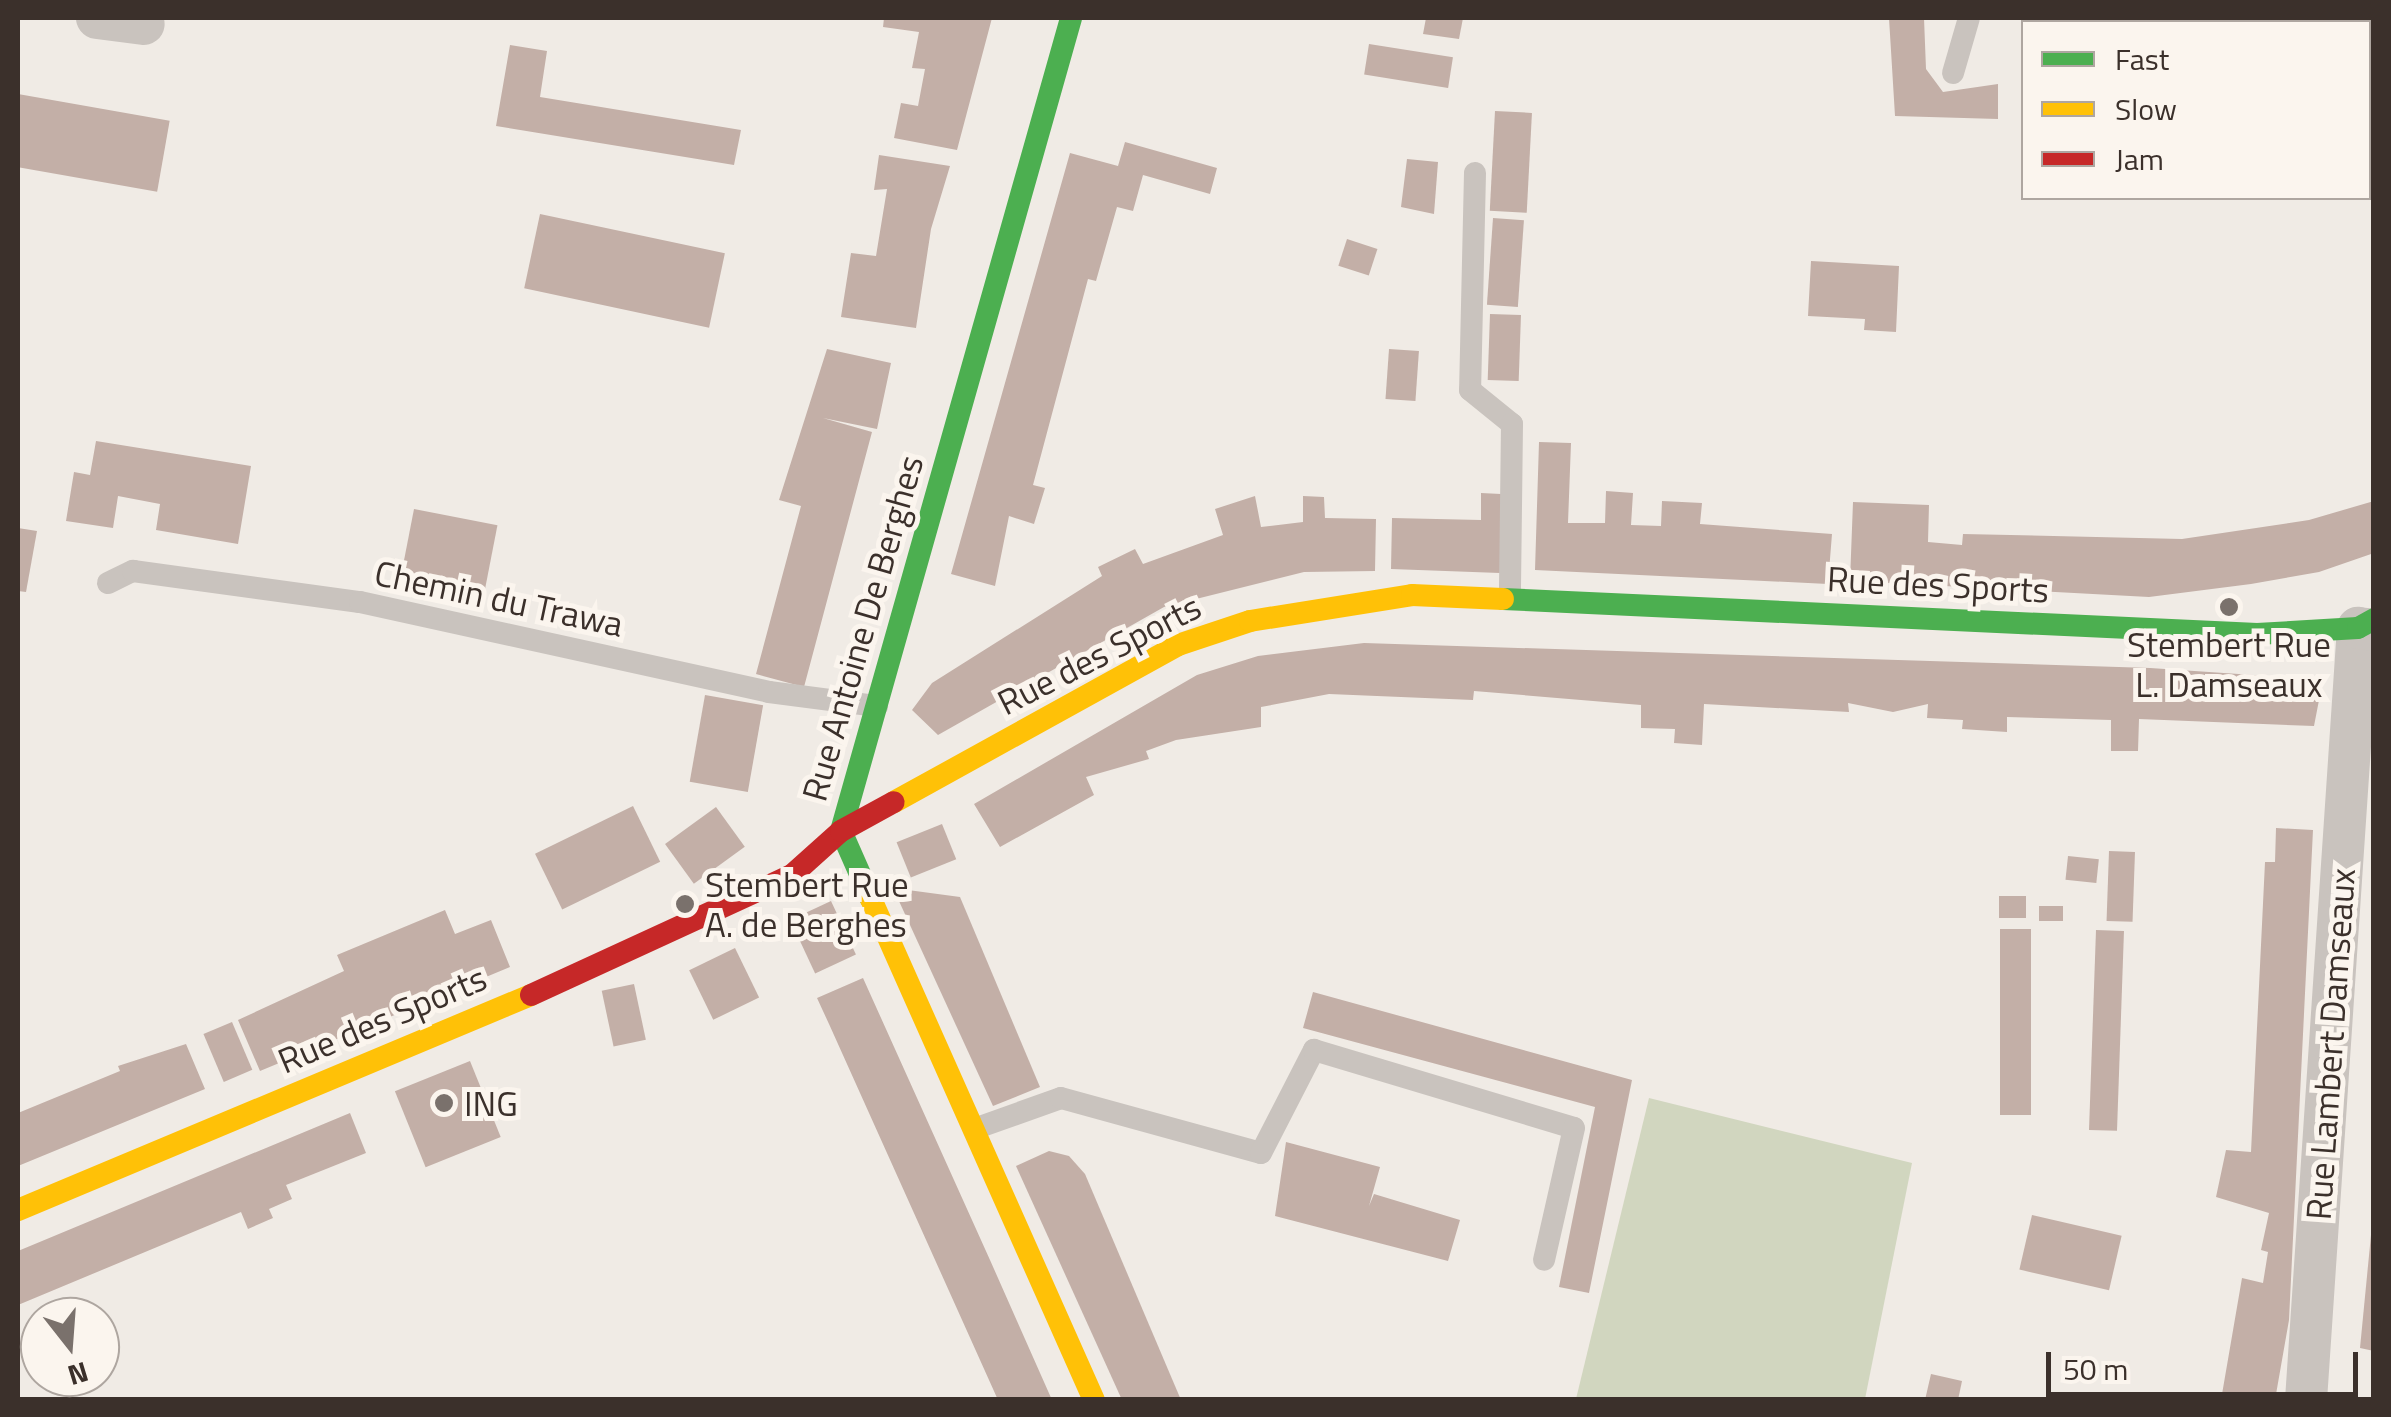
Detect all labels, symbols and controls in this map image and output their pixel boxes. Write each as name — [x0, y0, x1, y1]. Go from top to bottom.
legend — [2021, 20, 2371, 200]
text: Fast — [2115, 36, 2169, 82]
text: Slow — [2115, 86, 2177, 132]
text: Jam — [2115, 136, 2164, 182]
street label: Rue Antoine De Berghes — [793, 450, 931, 806]
street label: Chemin du Trawa — [371, 551, 627, 645]
street label: Rue des Sports — [1826, 557, 2050, 611]
street label: Rue des Sports — [990, 585, 1208, 723]
marker: Stembert Rue L. Damseaux — [2218, 596, 2240, 618]
place label: Stembert Rue L. Damseaux — [2127, 623, 2331, 705]
place label: Stembert Rue A. de Berghes — [705, 863, 909, 945]
street label: Rue Lambert Damseaux — [2297, 867, 2363, 1221]
marker: Stembert Rue A. de Berghes — [674, 893, 696, 915]
street label: Rue des Sports — [272, 956, 492, 1082]
place label: ING — [464, 1082, 518, 1124]
marker: ING — [433, 1092, 455, 1114]
north arrow — [20, 1297, 120, 1397]
scale bar — [2051, 1332, 2364, 1394]
text: 50 m — [2063, 1346, 2128, 1392]
text: N — [63, 1351, 94, 1398]

